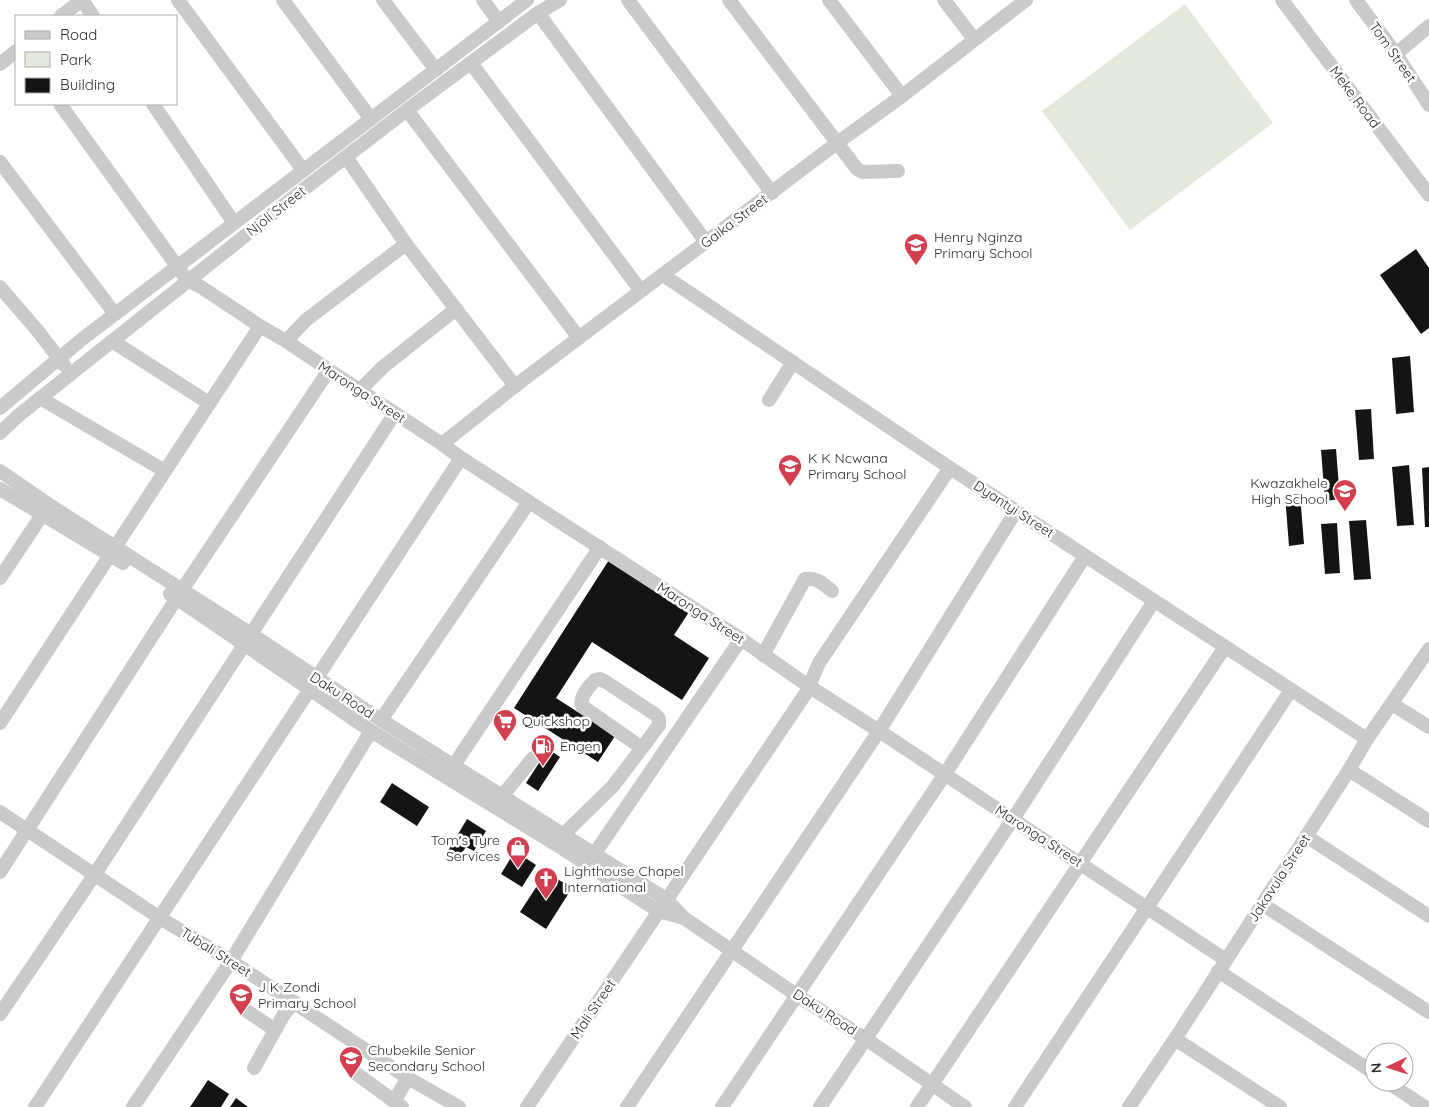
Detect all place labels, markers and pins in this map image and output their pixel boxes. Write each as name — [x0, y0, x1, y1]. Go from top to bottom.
place label: Henry Nginza Primary School — [934, 228, 1032, 262]
school or university icon: Henry Nginza Primary School — [903, 232, 929, 266]
place label: K K Ncwana Primary School — [808, 449, 906, 483]
school or university icon: K K Ncwana Primary School — [777, 453, 803, 487]
place label: Kwazakhele High School — [1250, 474, 1328, 508]
school or university icon: Kwazakhele High School — [1332, 478, 1358, 512]
supermarket icon: Quickshop — [492, 708, 518, 742]
place label: Quickshop — [522, 712, 590, 730]
fuel station icon: Engen — [530, 733, 556, 767]
place label: Engen — [560, 737, 601, 755]
place label: Tom's Tyre Services — [431, 831, 500, 865]
shop icon: Tom's Tyre Services — [505, 835, 531, 869]
place label: Lighthouse Chapel International — [564, 862, 684, 896]
church icon: Lighthouse Chapel International — [533, 866, 559, 900]
place label: J K Zondi Primary School — [258, 978, 356, 1012]
school or university icon: J K Zondi Primary School — [228, 982, 254, 1016]
place label: Chubekile Senior Secondary School — [368, 1041, 485, 1075]
school or university icon: Chubekile Senior Secondary School — [338, 1045, 364, 1079]

